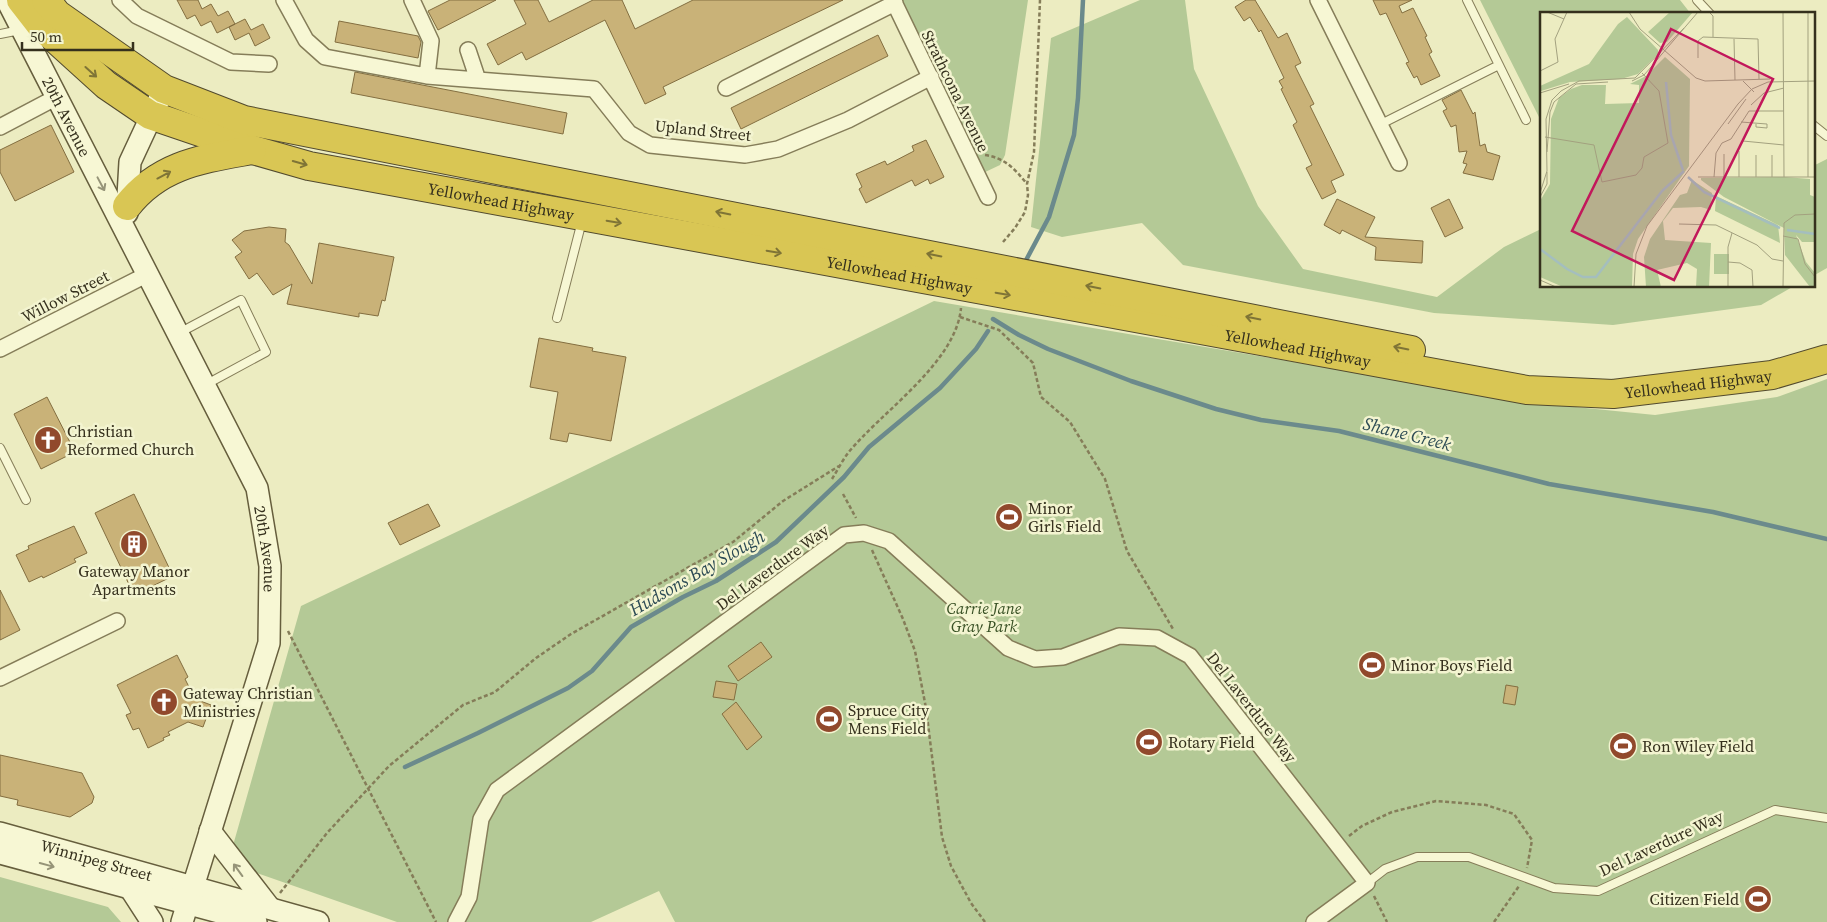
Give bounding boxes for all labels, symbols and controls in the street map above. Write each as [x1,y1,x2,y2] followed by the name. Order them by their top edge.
[1540,12,1814,288] inset map
[22,20,134,52] scale bar
[30,26,62,47] text: 50 m
[917,26,995,156] street label: Strathcona Avenue
[85,66,98,78] one-way arrow
[37,73,96,160] street label: 20th Avenue
[654,114,753,146] street label: Upland Street
[292,159,308,169] one-way arrow
[156,170,170,180] one-way arrow
[96,176,106,190] one-way arrow
[426,177,577,226] street label: Yellowhead Highway
[715,208,731,218] one-way arrow
[606,218,622,228] one-way arrow
[766,247,782,257] one-way arrow
[824,250,975,299] street label: Yellowhead Highway
[926,250,942,260] one-way arrow
[17,264,113,327] street label: Willow Street
[1086,281,1102,291] one-way arrow
[995,289,1011,299] one-way arrow
[1245,313,1261,323] one-way arrow
[1223,324,1373,372] street label: Yellowhead Highway
[1393,342,1409,352] one-way arrow
[1623,364,1774,404] street label: Yellowhead Highway
[1360,411,1454,457] water label: Shane Creek
[67,420,195,460] place label: Christian Reformed Church
[33,425,63,455] church icon: Christian Reformed Church
[1028,497,1101,537] place label: Minor Girls Field
[994,502,1024,532] sports icon: Minor Girls Field
[249,504,281,592] street label: 20th Avenue
[711,518,834,615] street label: Del Laverdure Way
[623,523,769,622] water label: Hudsons Bay Slough
[119,529,149,559] building icon: Gateway Manor Apartments
[78,560,190,600] place label: Gateway Manor Apartments
[947,597,1022,637] park label: Carrie Jane Gray Park
[1202,647,1303,767] street label: Del Laverdure Way
[1357,650,1387,680] sports icon: Minor Boys Field
[1391,654,1512,676] place label: Minor Boys Field
[183,682,313,722] place label: Gateway Christian Ministries
[149,687,179,717] church icon: Gateway Christian Ministries
[848,699,930,739] place label: Spruce City Mens Field
[814,704,844,734] sports icon: Spruce City Mens Field
[1134,727,1164,757] sports icon: Rotary Field
[1168,731,1255,753] place label: Rotary Field
[1608,731,1638,761] sports icon: Ron Wiley Field
[1642,735,1754,757] place label: Ron Wiley Field
[1595,804,1727,881] street label: Del Laverdure Way
[38,834,155,886] street label: Winnipeg Street
[39,861,55,871] one-way arrow
[233,863,243,877] one-way arrow
[1743,884,1773,914] sports icon: Citizen Field
[1650,888,1739,910] place label: Citizen Field

